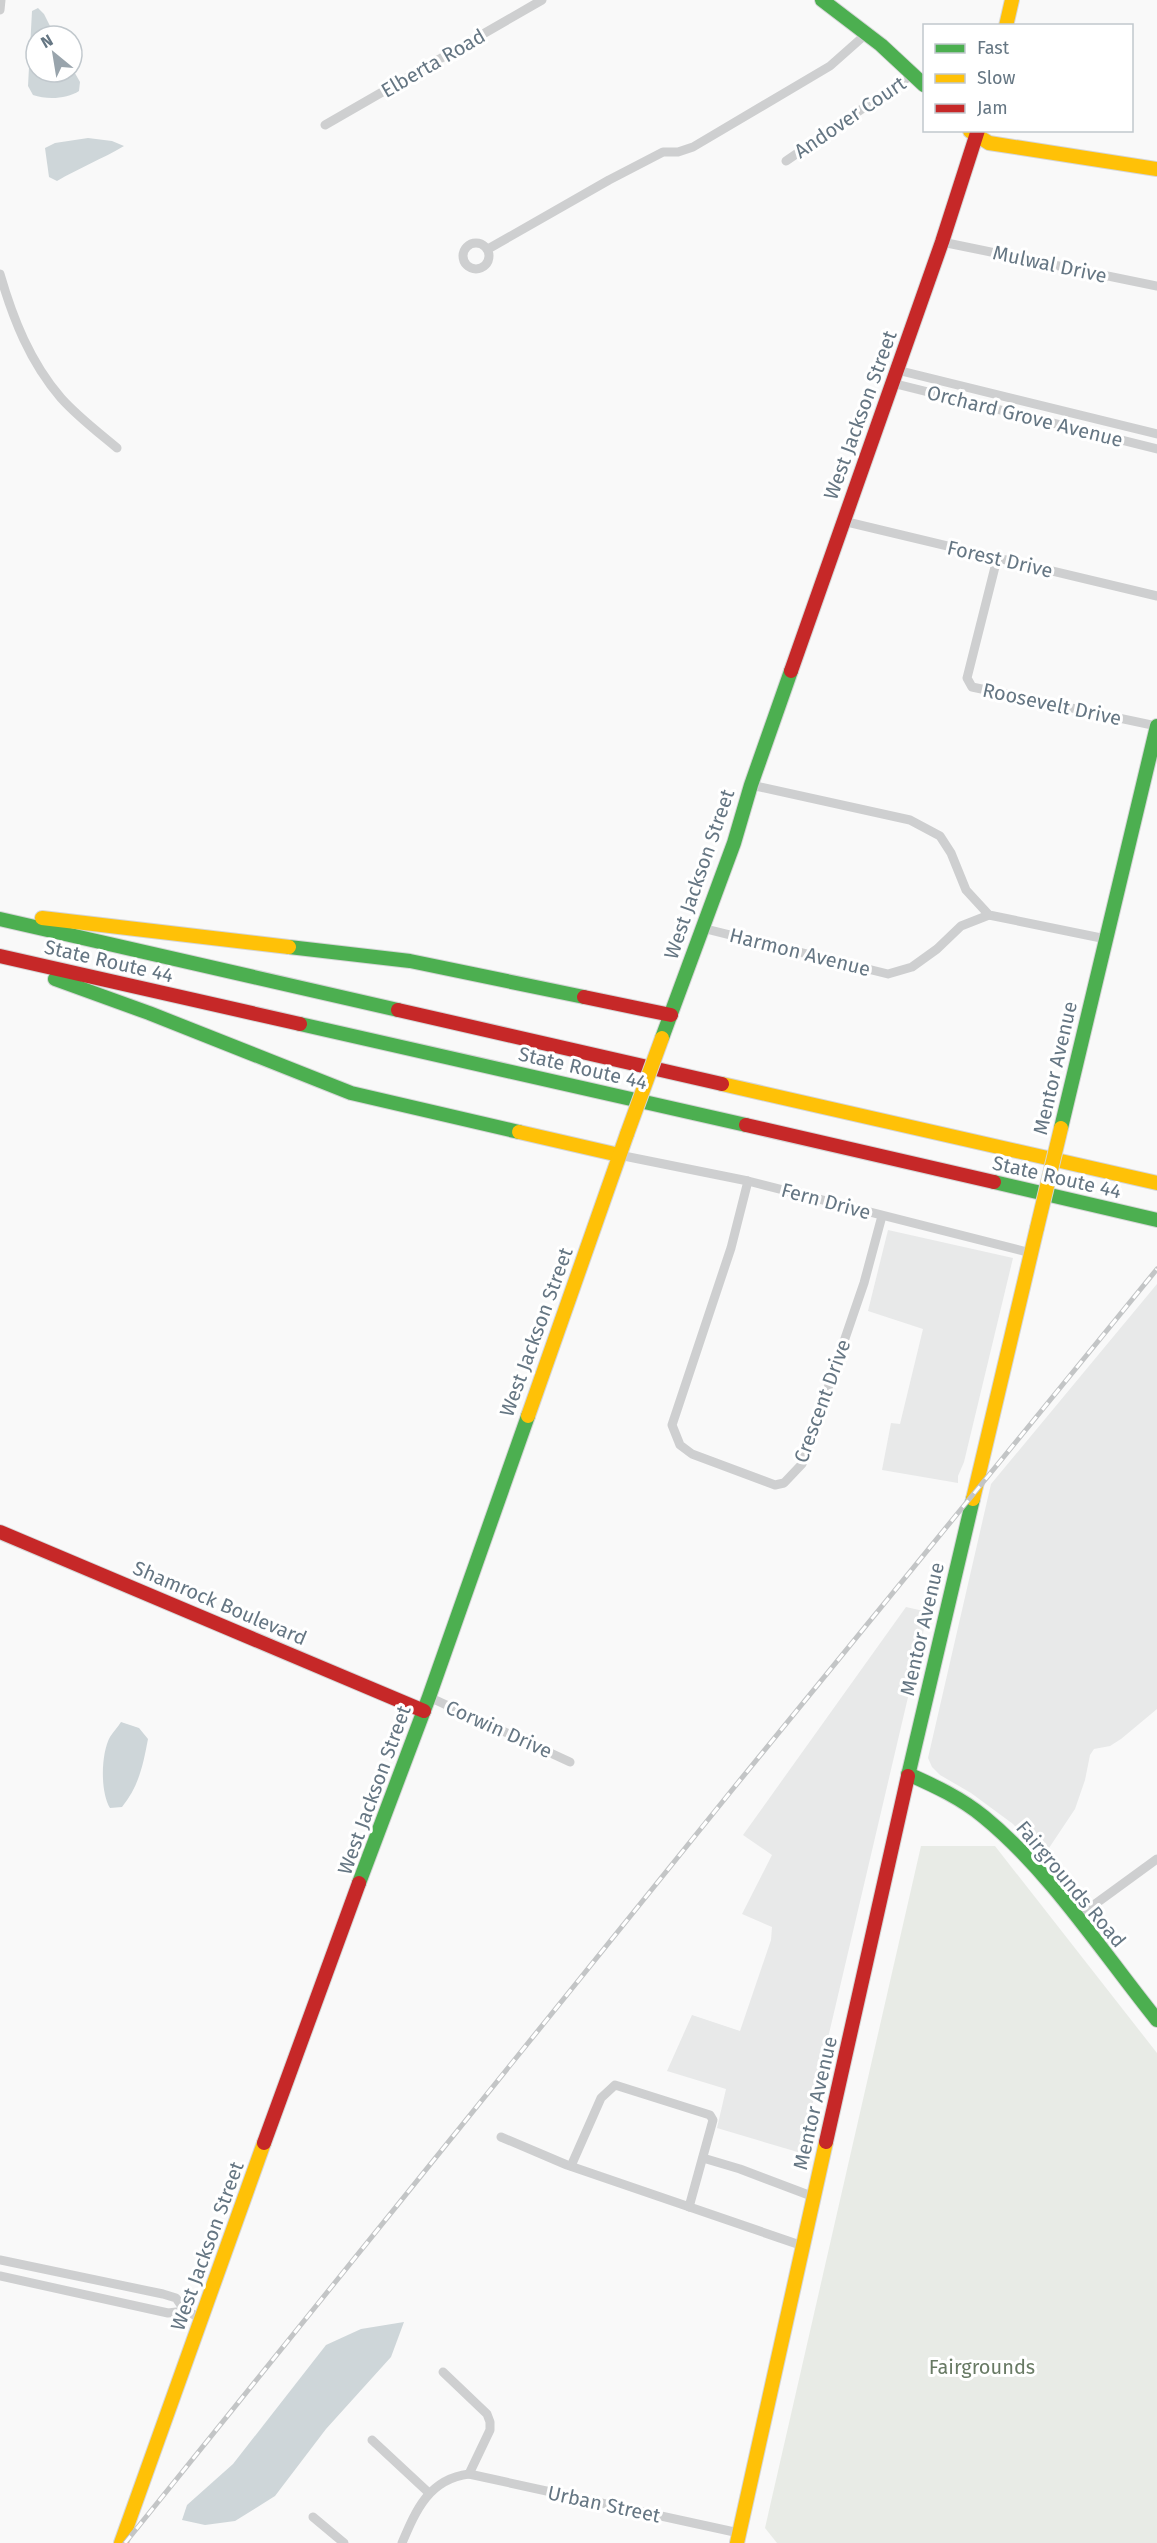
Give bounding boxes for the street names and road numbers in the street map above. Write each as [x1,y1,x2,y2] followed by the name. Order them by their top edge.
[377,24,489,102] street label: Elberta Road
[790,70,911,163] street label: Andover Court
[991,240,1109,288] street label: Mulwal Drive
[818,327,902,503] street label: West Jackson Street
[924,380,1126,452] street label: Orchard Grove Avenue
[945,535,1055,583] street label: Forest Drive
[980,678,1124,730] street label: Roosevelt Drive
[659,785,740,962] street label: West Jackson Street
[727,923,873,981] street label: Harmon Avenue
[42,935,176,988] street label: State Route 44
[1028,999,1082,1137] street label: Mentor Avenue
[516,1042,650,1095] street label: State Route 44
[990,1151,1124,1204] street label: State Route 44
[779,1178,873,1224] street label: Fern Drive
[494,1244,578,1420] street label: West Jackson Street
[789,1336,855,1466] street label: Crescent Drive
[130,1556,310,1650] street label: Shamrock Boulevard
[895,1560,949,1698] street label: Mentor Avenue
[442,1695,556,1763] street label: Corwin Drive
[332,1702,416,1878] street label: West Jackson Street
[1011,1816,1131,1952] street label: Fairgrounds Road
[788,2034,842,2172] street label: Mentor Avenue
[165,2158,249,2334] street label: West Jackson Street
[545,2480,663,2528] street label: Urban Street

